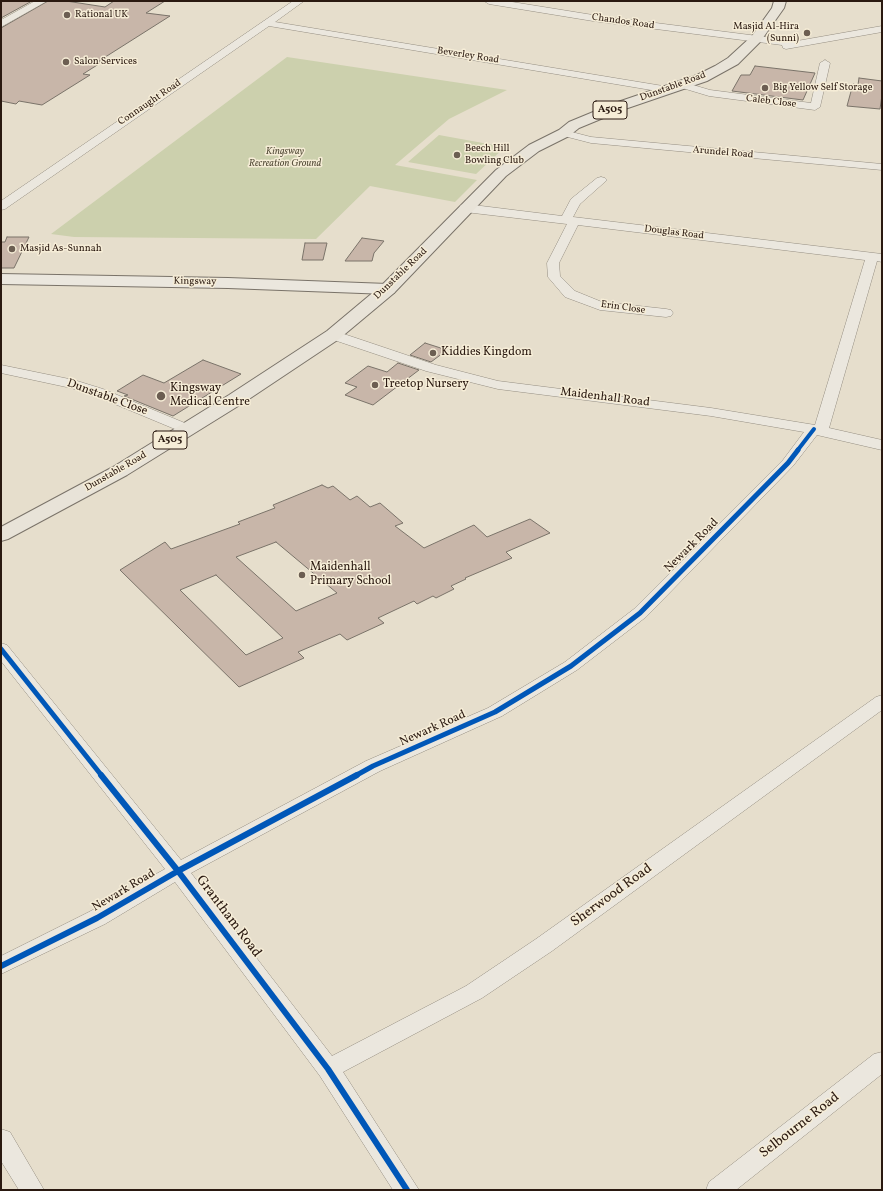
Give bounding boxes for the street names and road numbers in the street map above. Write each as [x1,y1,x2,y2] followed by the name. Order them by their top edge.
[591,12,655,32] street label: Chandos Road
[436,45,500,67] street label: Beverley Road
[638,70,708,104] street label: Dunstable Road
[116,77,184,129] street label: Connaught Road
[745,93,797,111] street label: Caleb Close
[593,101,627,119] road number: A505
[692,144,754,162] street label: Arundel Road
[643,223,705,243] street label: Douglas Road
[372,246,430,302] street label: Dunstable Road
[174,276,216,288] street label: Kingsway
[600,299,646,317] street label: Erin Close
[65,377,149,419] street label: Dunstable Close
[559,385,651,411] street label: Maidenhall Road
[153,431,187,449] road number: A505
[83,449,149,495] street label: Dunstable Road
[662,516,722,576] street label: Newark Road
[398,708,468,750] street label: Newark Road
[568,861,656,931] street label: Sherwood Road
[90,867,158,915] street label: Newark Road
[192,873,264,961] street label: Grantham Road
[757,1090,843,1162] street label: Selbourne Road

